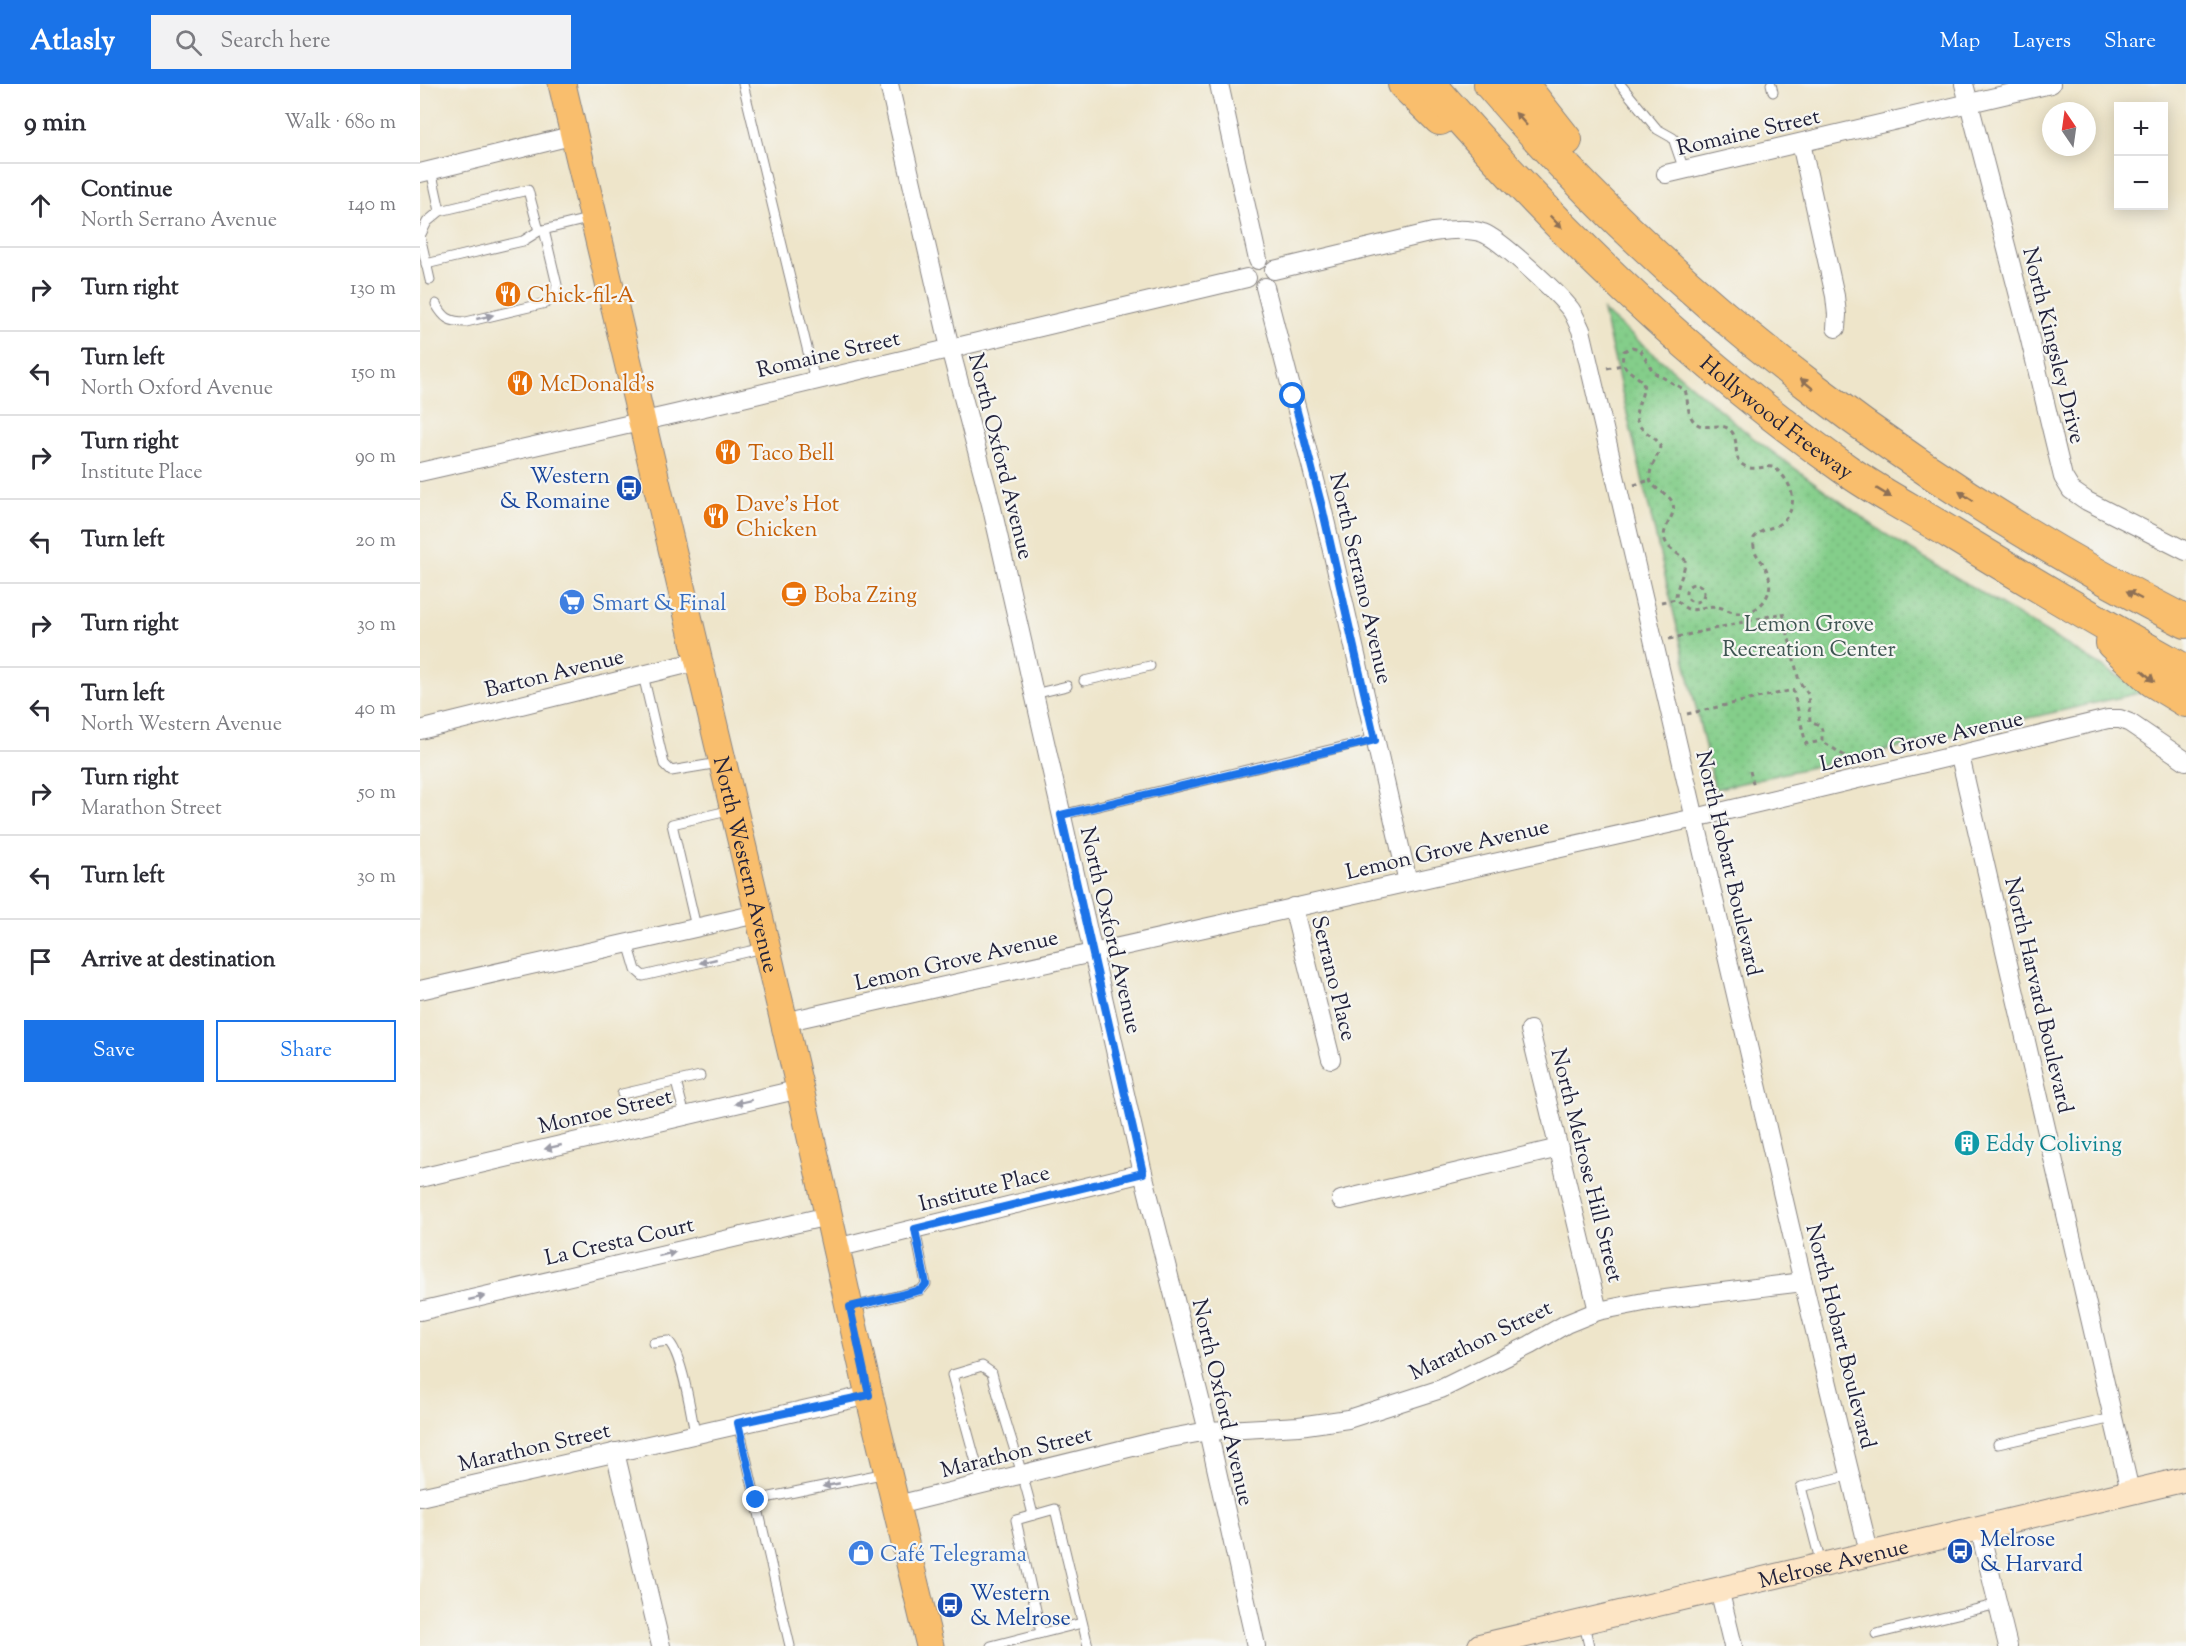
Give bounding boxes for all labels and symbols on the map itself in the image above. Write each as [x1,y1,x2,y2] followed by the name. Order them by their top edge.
[1674,102,1824,166] street label: Romaine Street
[2042,102,2096,156] north arrow
[1514,112,1528,127] one-way arrow
[1549,214,1563,229] one-way arrow
[2012,244,2092,447] street label: North Kingsley Drive
[493,279,523,309] restaurant icon: Chick-fil-A
[527,281,635,313] place label: Chick-fil-A
[476,312,494,322] one-way arrow
[754,324,904,388] street label: Romaine Street
[1692,349,1859,489] street label: Hollywood Freeway
[958,350,1040,563] street label: North Oxford Avenue
[505,368,535,398] restaurant icon: McDonald's
[540,370,654,402] place label: McDonald's
[1799,377,1815,390] one-way arrow
[1279,382,1305,408] route start
[713,437,743,467] restaurant icon: Taco Bell
[748,439,834,471] place label: Taco Bell
[500,462,610,519] place label: Western & Romaine
[1319,470,1399,687] street label: North Serrano Avenue
[614,473,644,503] bus stop icon: Western & Romaine
[1876,487,1892,498] one-way arrow
[736,490,840,547] place label: Dave's Hot Chicken
[1958,491,1974,502] one-way arrow
[701,501,731,531] restaurant icon: Dave's Hot Chicken
[779,579,809,609] cafe icon: Boba Zzing
[814,581,917,613] place label: Boba Zzing
[557,587,587,617] supermarket icon: Smart & Final
[592,589,727,621] place label: Smart & Final
[2125,590,2142,600] one-way arrow
[1722,610,1896,667] park label: Lemon Grove Recreation Center
[482,642,628,708] street label: Barton Avenue
[2140,669,2155,682] one-way arrow
[1817,704,2027,782] street label: Lemon Grove Avenue
[1686,748,1769,980] street label: North Hobart Boulevard
[703,754,785,976] street label: North Western Avenue
[1343,812,1553,890] street label: Lemon Grove Avenue
[1070,824,1148,1037] street label: North Oxford Avenue
[1994,875,2080,1117] street label: North Harvard Boulevard
[1301,913,1363,1045] street label: Serrano Place
[852,923,1062,1001] street label: Lemon Grove Avenue
[699,956,717,966] one-way arrow
[1541,1045,1630,1286] street label: North Melrose Hill Street
[535,1082,676,1144] street label: Monroe Street
[734,1098,752,1108] one-way arrow
[1952,1128,1982,1158] building icon: Eddy Coliving
[1986,1130,2122,1162] place label: Eddy Coliving
[544,1143,563,1152] one-way arrow
[916,1158,1053,1222] street label: Institute Place
[542,1210,698,1276] street label: La Cresta Court
[1796,1221,1883,1452] street label: North Hobart Boulevard
[658,1248,676,1258] one-way arrow
[468,1293,487,1302] one-way arrow
[1405,1293,1558,1390] street label: Marathon Street
[1182,1296,1260,1509] street label: North Oxford Avenue
[456,1416,614,1482] street label: Marathon Street
[938,1420,1096,1488] street label: Marathon Street
[822,1481,841,1491] one-way arrow
[742,1486,768,1512] route end
[1980,1525,2083,1582] place label: Melrose & Harvard
[1756,1532,1912,1599] street label: Melrose Avenue
[1945,1536,1975,1566] bus stop icon: Melrose & Harvard
[846,1538,876,1568] shop icon: Café Telegrama
[880,1540,1027,1572] place label: Café Telegrama
[970,1579,1071,1636] place label: Western & Melrose
[935,1590,965,1620] bus stop icon: Western & Melrose

